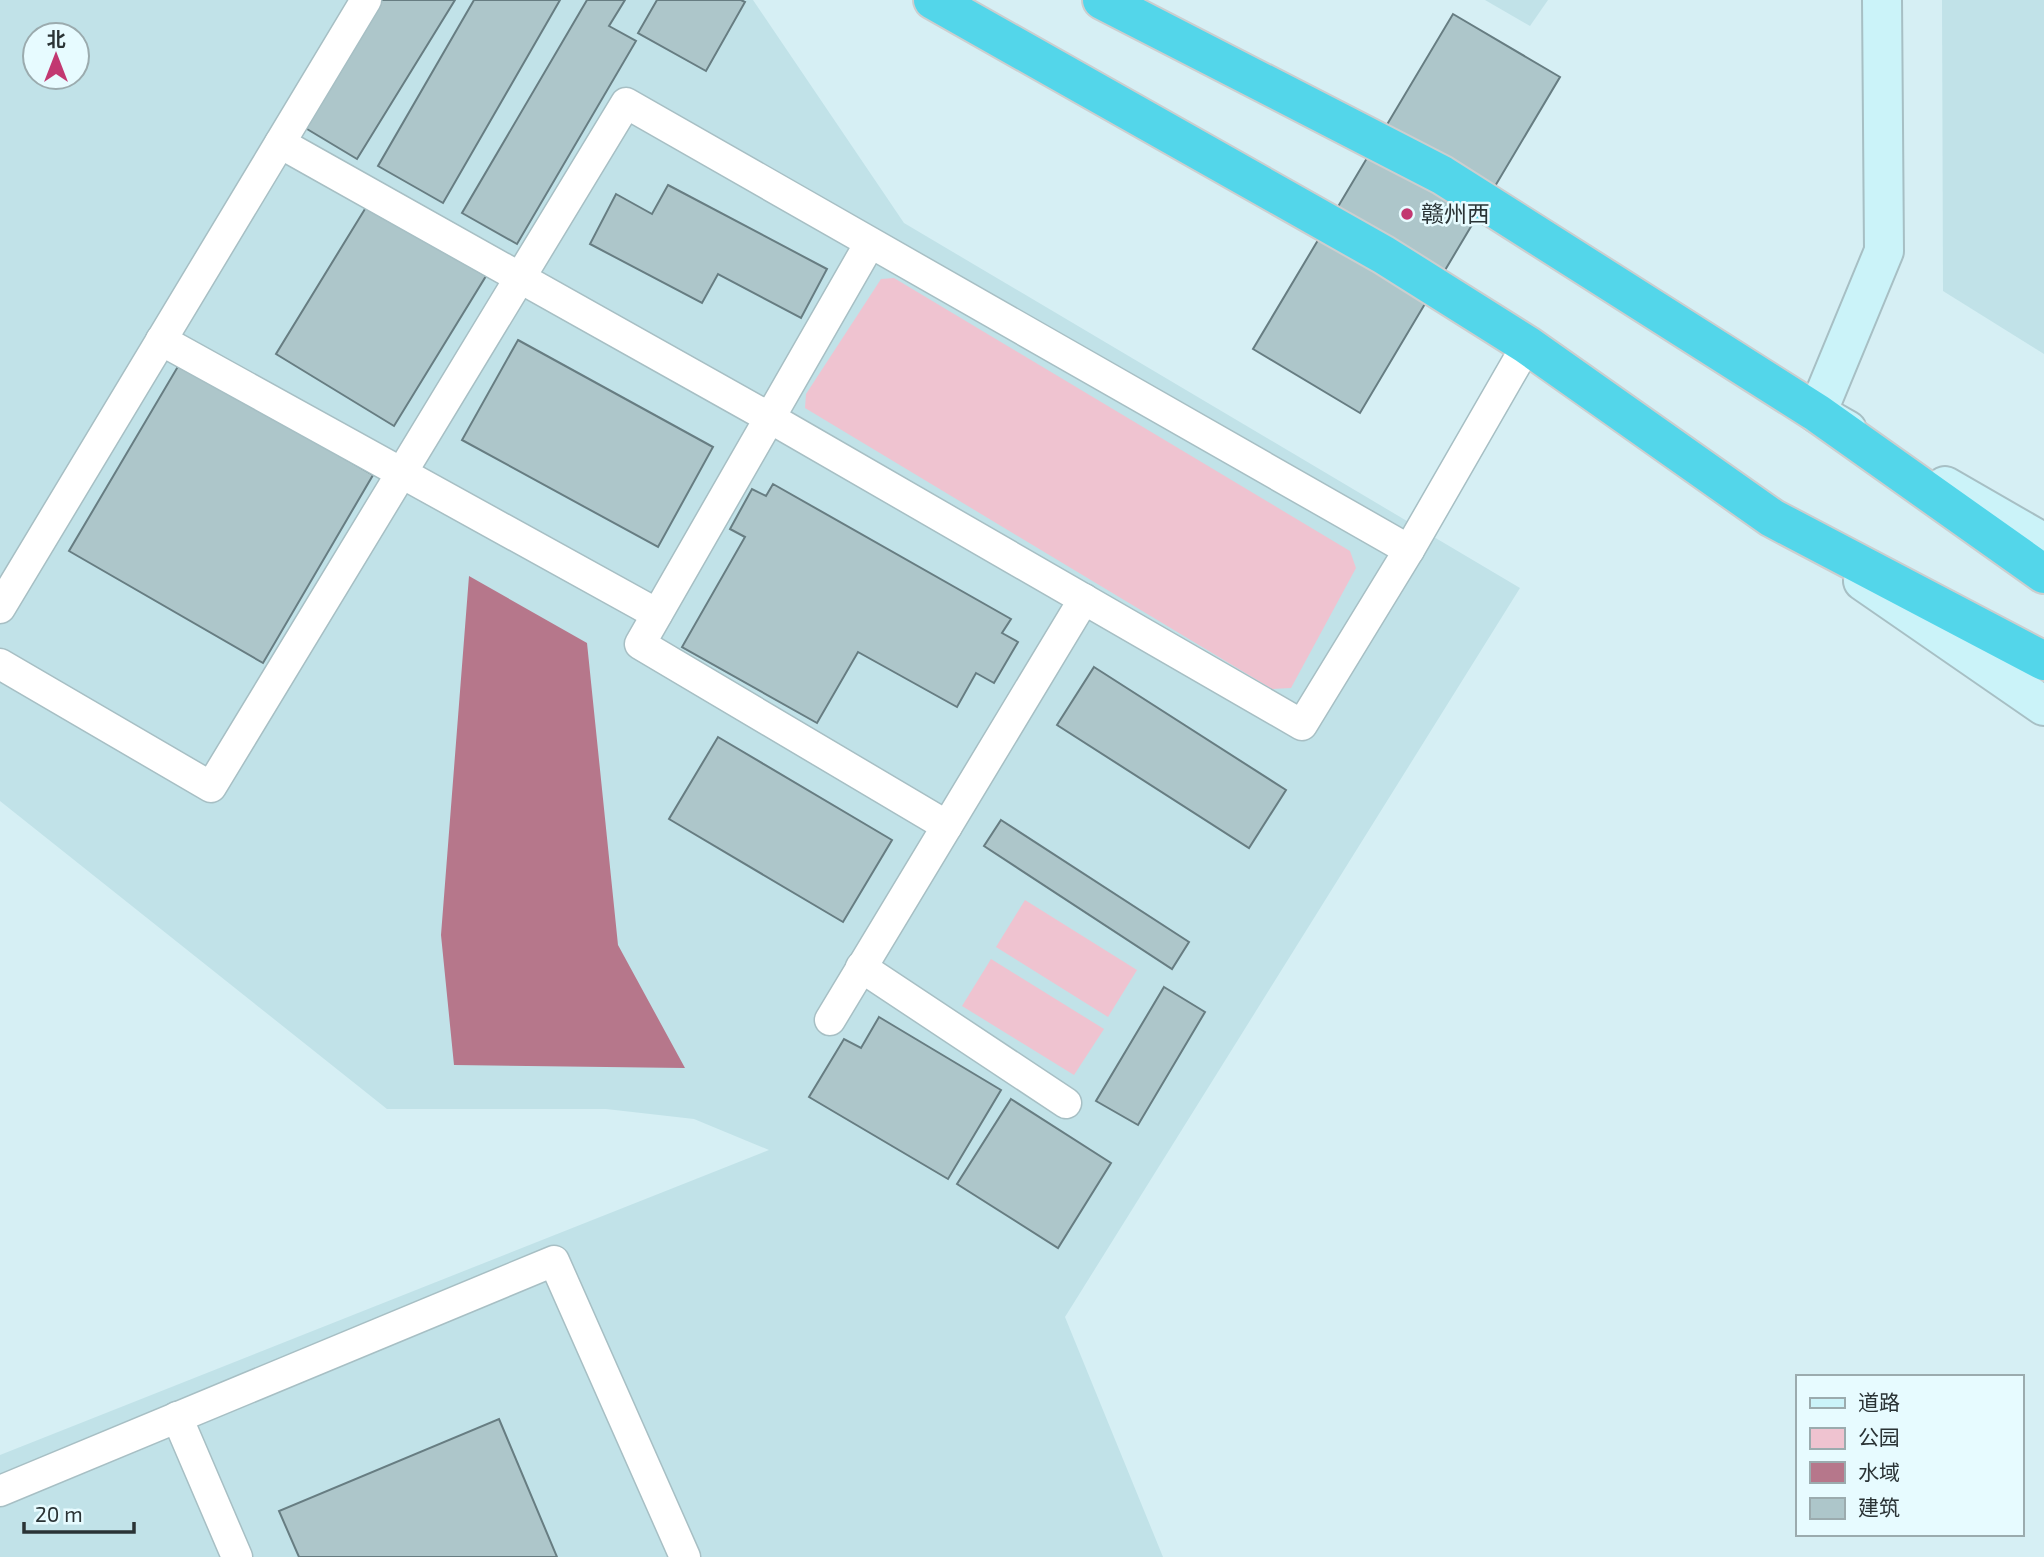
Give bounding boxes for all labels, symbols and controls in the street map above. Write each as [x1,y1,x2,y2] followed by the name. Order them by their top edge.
[21,21,91,91] north arrow
[46,27,66,50] text: 北
[1421,199,1490,227] place label: 赣州西
[1399,206,1415,222] marker: 赣州西
[1796,1375,2023,1536] legend
[1858,1389,1900,1414] text: 道路
[1858,1424,1900,1449] text: 公园
[1858,1459,1900,1484] text: 水域
[24,1490,135,1534] scale bar
[1858,1494,1900,1519] text: 建筑
[35,1501,83,1526] text: 20 m

